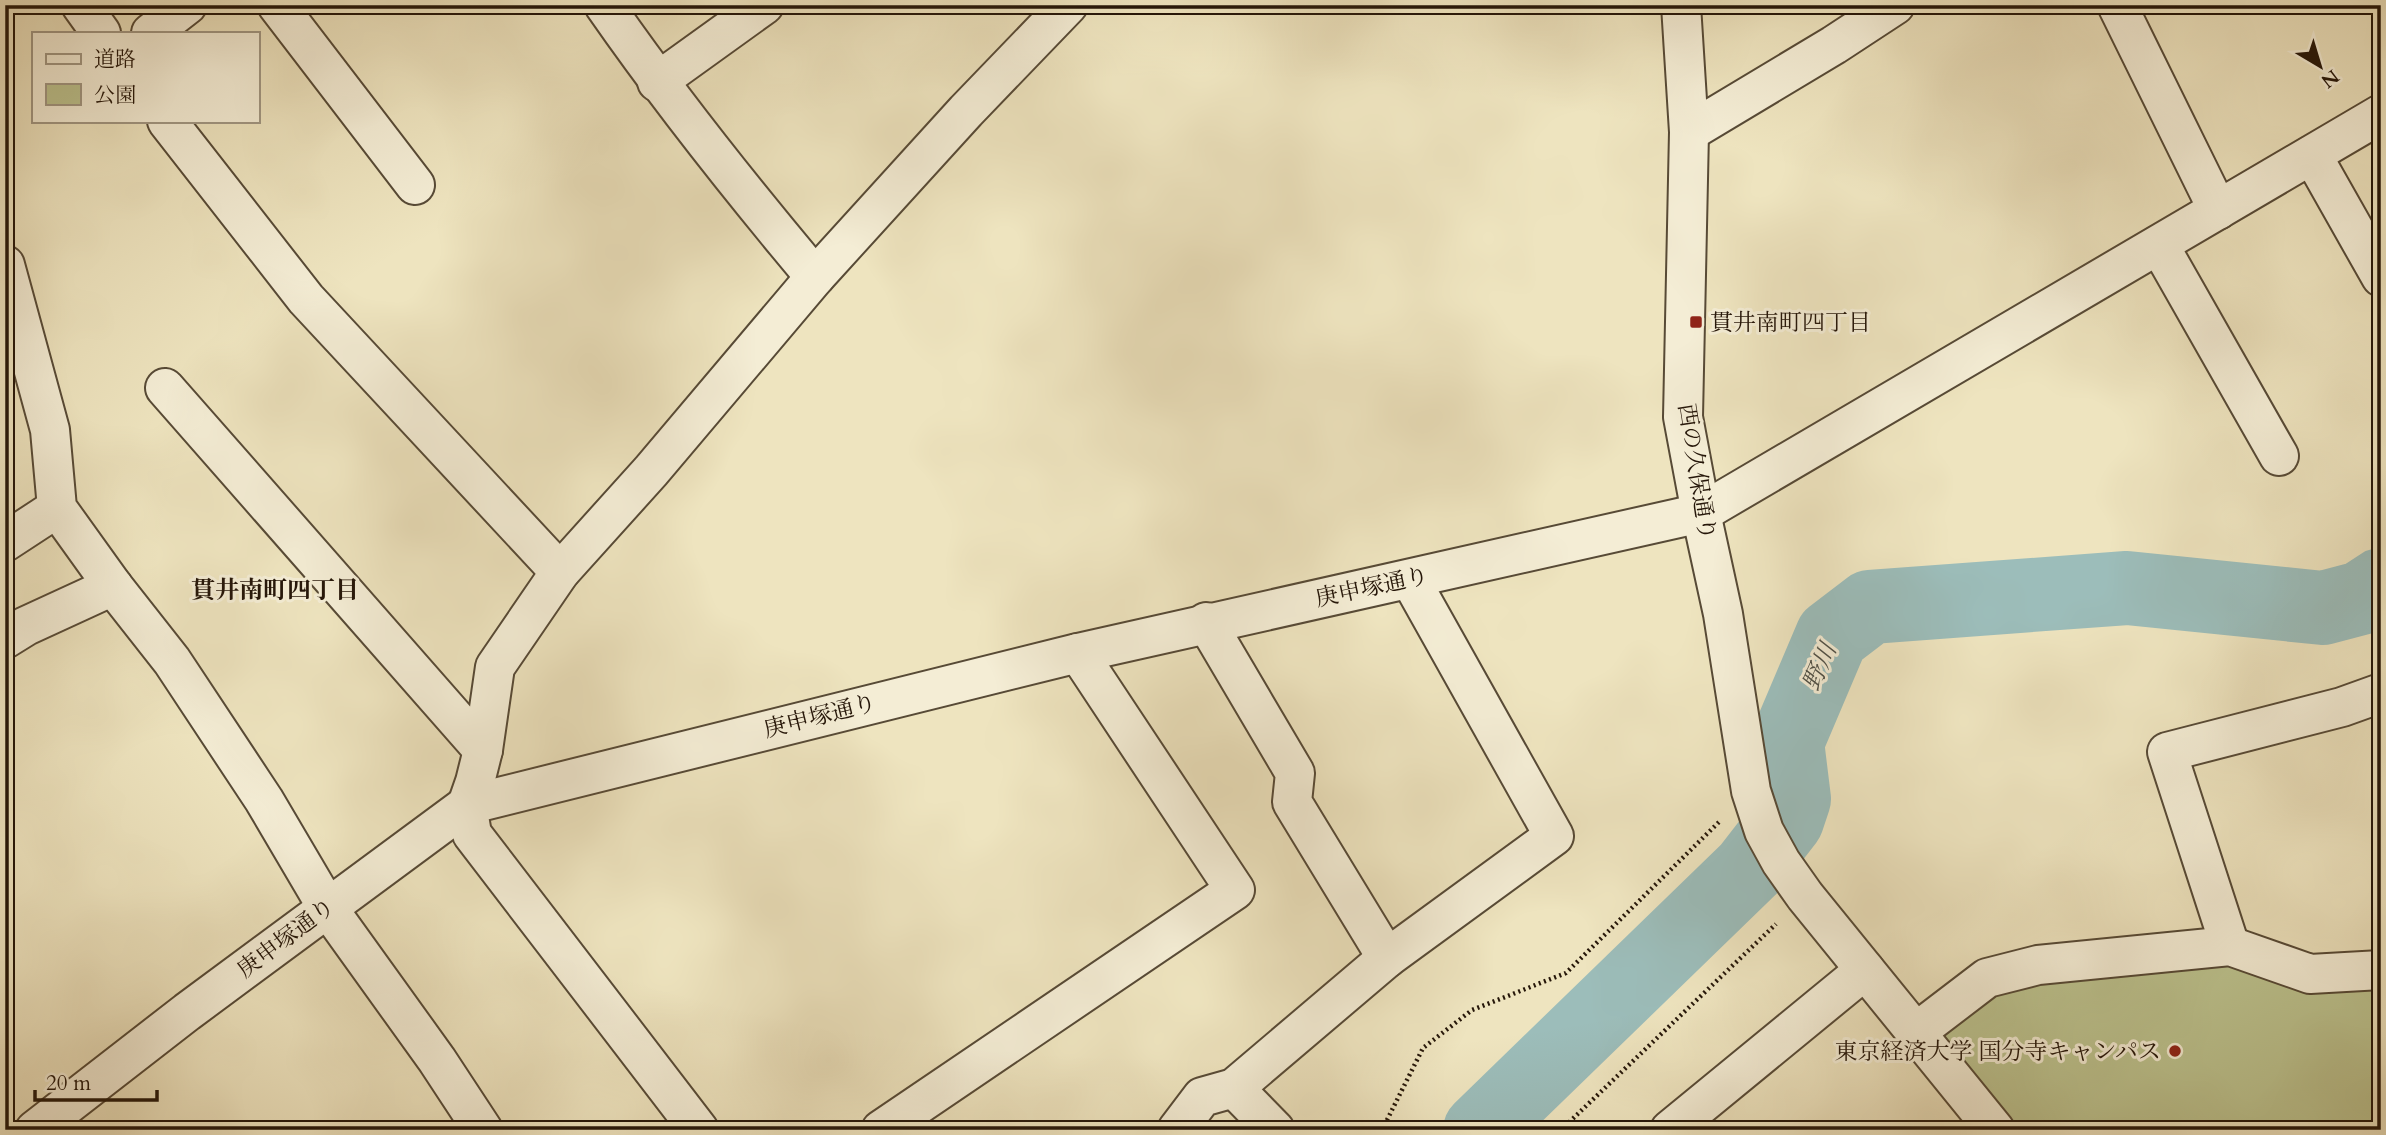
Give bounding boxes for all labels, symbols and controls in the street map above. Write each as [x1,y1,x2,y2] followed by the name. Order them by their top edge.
[32,32,259,122] legend
[2284,32,2354,102] north arrow
[94,45,136,74] text: 道路
[2315,63,2344,94] text: N
[94,81,136,110] text: 公園
[1710,307,1871,338] place label: 貫井南町四丁目
[1688,314,1704,330] marker: 貫井南町四丁目
[1671,401,1723,543] street label: 西の久保通り
[1313,560,1431,614] street label: 庚申塚通り
[191,574,359,607] district label: 貫井南町四丁目
[1795,636,1846,696] water label: 野川
[760,687,880,745] street label: 庚申塚通り
[231,891,341,985] street label: 庚申塚通り
[1834,1036,2161,1067] place label: 東京経済大学 国分寺キャンパス
[2167,1043,2183,1059] marker: 東京経済大学 国分寺キャンパス
[35,1058,158,1102] scale bar
[46,1069,91,1098] text: 20 m

